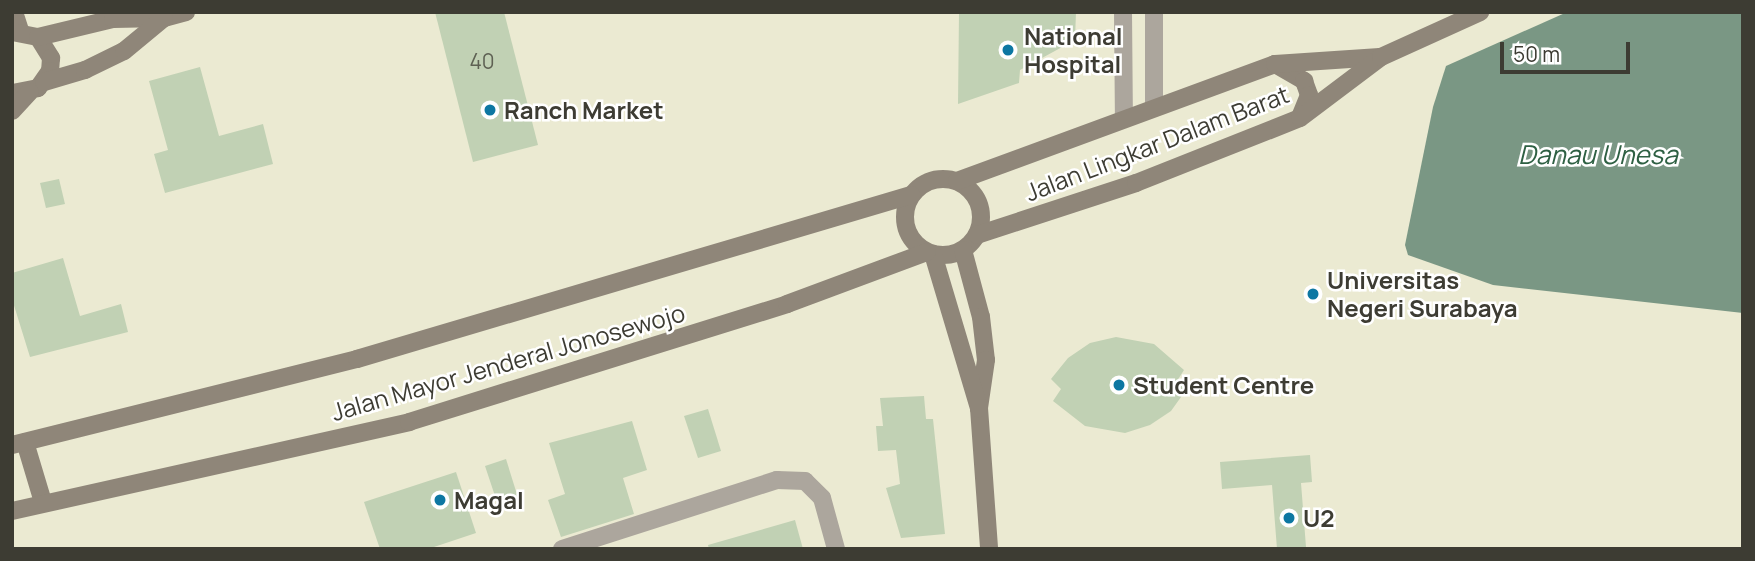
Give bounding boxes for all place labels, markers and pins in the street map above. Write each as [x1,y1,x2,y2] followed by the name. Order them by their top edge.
[1024,22,1123,78] place label: National Hospital
[998,40,1018,60] marker: National Hospital
[504,96,664,124] place label: Ranch Market
[482,102,498,118] marker: Ranch Market
[1327,266,1518,322] place label: Universitas Negeri Surabaya
[1305,286,1321,302] marker: Universitas Negeri Surabaya
[1133,371,1314,399] place label: Student Centre
[1111,377,1127,393] marker: Student Centre
[454,486,524,514] place label: Magal
[432,492,448,508] marker: Magal
[1303,504,1335,532] place label: U2
[1281,510,1297,526] marker: U2

